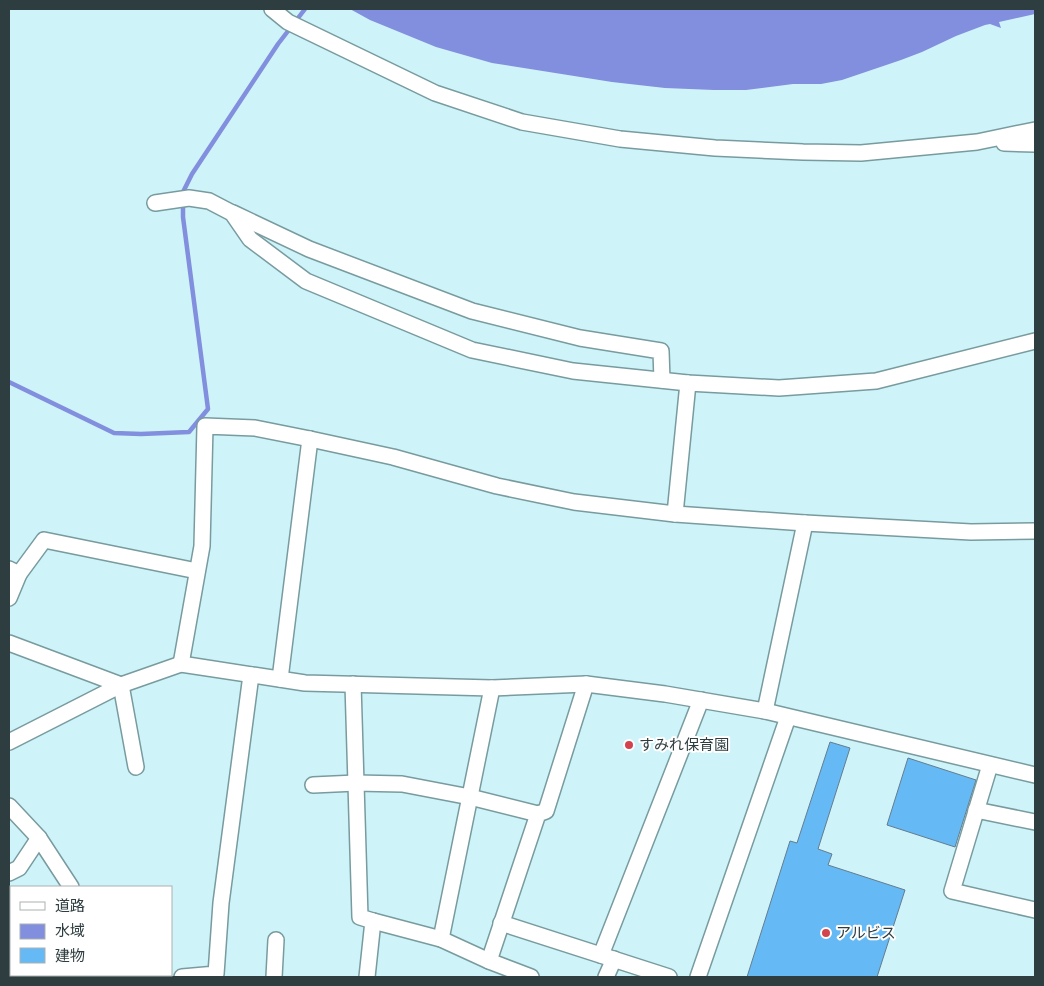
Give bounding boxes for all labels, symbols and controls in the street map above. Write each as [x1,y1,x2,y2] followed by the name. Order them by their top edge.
[639,735,729,754] place label: すみれ保育園
[623,739,635,751] marker: すみれ保育園
[10,886,172,976] legend
[55,896,85,915] text: 道路
[55,921,85,940] text: 水域
[836,923,896,942] place label: アルビス
[820,927,832,939] marker: アルビス
[55,946,85,965] text: 建物

